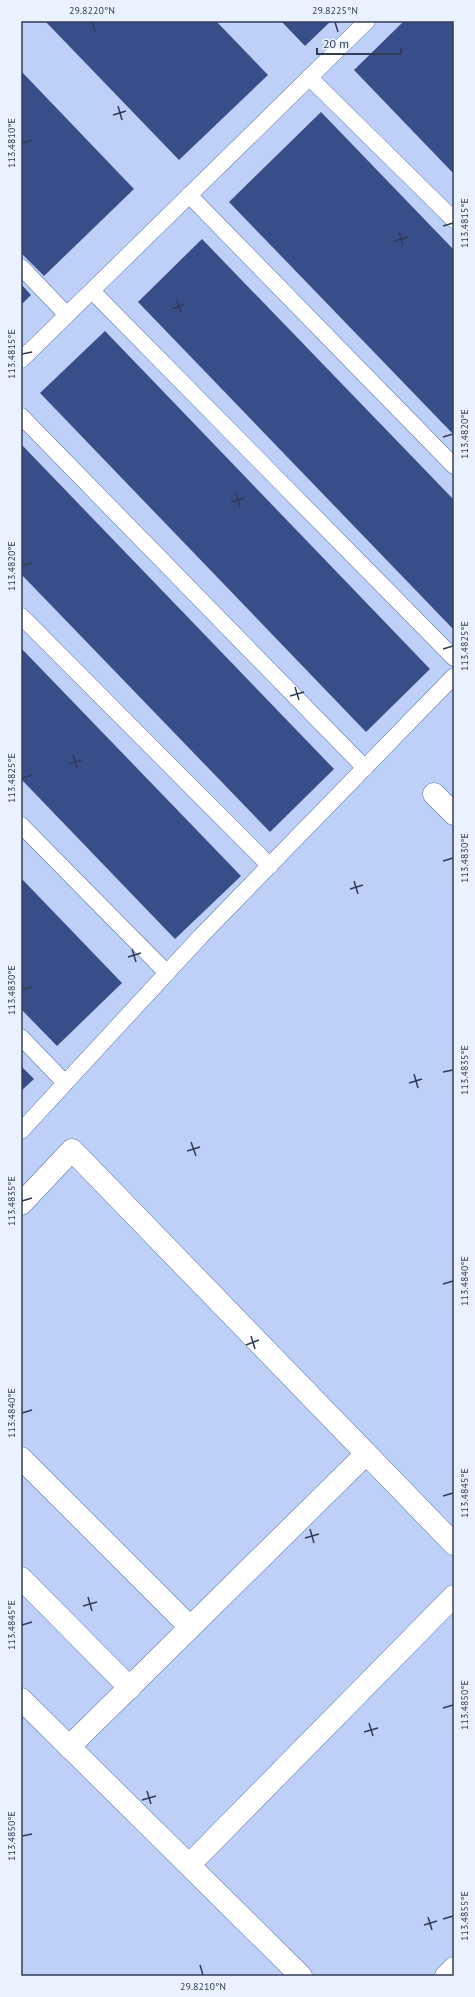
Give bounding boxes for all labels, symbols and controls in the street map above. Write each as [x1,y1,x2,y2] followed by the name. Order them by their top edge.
[69,4,115,17] text: 29.8220°N
[312,4,358,17] text: 29.8225°N
[317,30,401,56] scale bar
[323,36,349,51] text: 20 m
[5,118,18,168] text: 113.4810°E
[458,198,471,248] text: 113.4815°E
[5,329,18,379] text: 113.4815°E
[458,409,471,459] text: 113.4820°E
[5,541,18,591] text: 113.4820°E
[458,621,471,671] text: 113.4825°E
[5,753,18,803] text: 113.4825°E
[458,833,471,883] text: 113.4830°E
[5,965,18,1015] text: 113.4830°E
[458,1045,471,1095] text: 113.4835°E
[5,1176,18,1226] text: 113.4835°E
[458,1256,471,1306] text: 113.4840°E
[5,1388,18,1438] text: 113.4840°E
[458,1468,471,1518] text: 113.4845°E
[5,1600,18,1650] text: 113.4845°E
[458,1680,471,1730] text: 113.4850°E
[5,1811,18,1861] text: 113.4850°E
[458,1891,471,1941] text: 113.4855°E
[180,1980,226,1993] text: 29.8210°N

